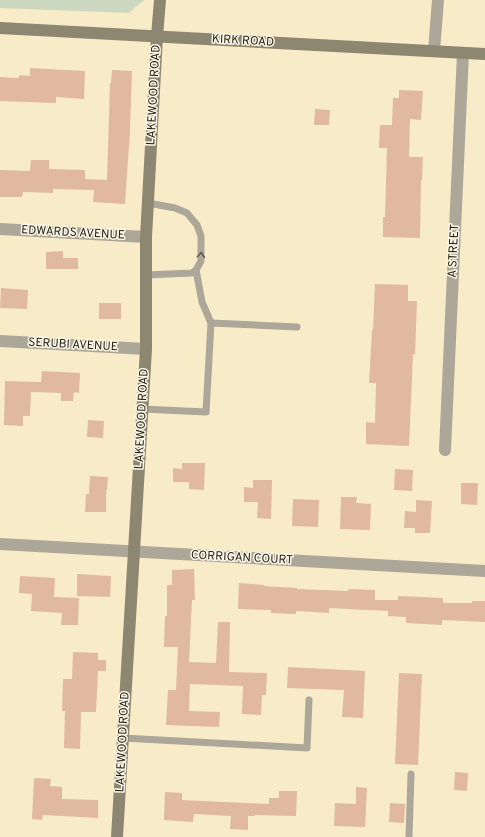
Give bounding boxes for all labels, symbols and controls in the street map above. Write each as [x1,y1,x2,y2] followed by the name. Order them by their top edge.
[211,31,275,51] street label: KIRK ROAD
[143,44,165,146] street label: LAKEWOOD ROAD
[21,222,125,244] street label: EDWARDS AVENUE
[445,224,463,278] street label: A STREET
[197,252,206,258] one-way arrow
[28,335,118,355] street label: SERUBI AVENUE
[131,368,153,470] street label: LAKEWOOD ROAD
[191,547,293,569] street label: CORRIGAN COURT
[112,691,134,793] street label: LAKEWOOD ROAD

